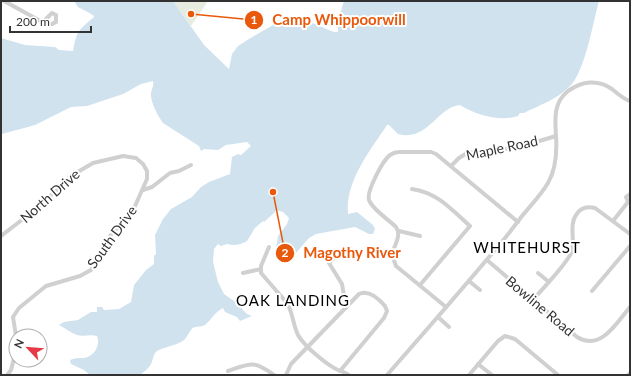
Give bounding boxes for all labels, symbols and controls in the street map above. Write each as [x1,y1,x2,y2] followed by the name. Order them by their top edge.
[244,6,414,33] callout: Camp Whippoorwill
[10,8,91,34] scale bar
[272,10,406,28] text: Camp Whippoorwill
[251,12,258,27] text: 1
[16,14,50,29] text: 200 m
[464,132,539,163] street label: Maple Road
[16,165,83,226] street label: North Drive
[83,202,140,271] street label: South Drive
[473,238,581,256] district label: WHITEHURST
[275,239,409,266] callout: Magothy River
[303,243,401,261] text: Magothy River
[282,245,289,260] text: 2
[503,272,578,339] street label: Bowline Road
[236,291,350,309] district label: OAK LANDING
[8,328,48,368] north arrow
[11,337,26,350] text: N

